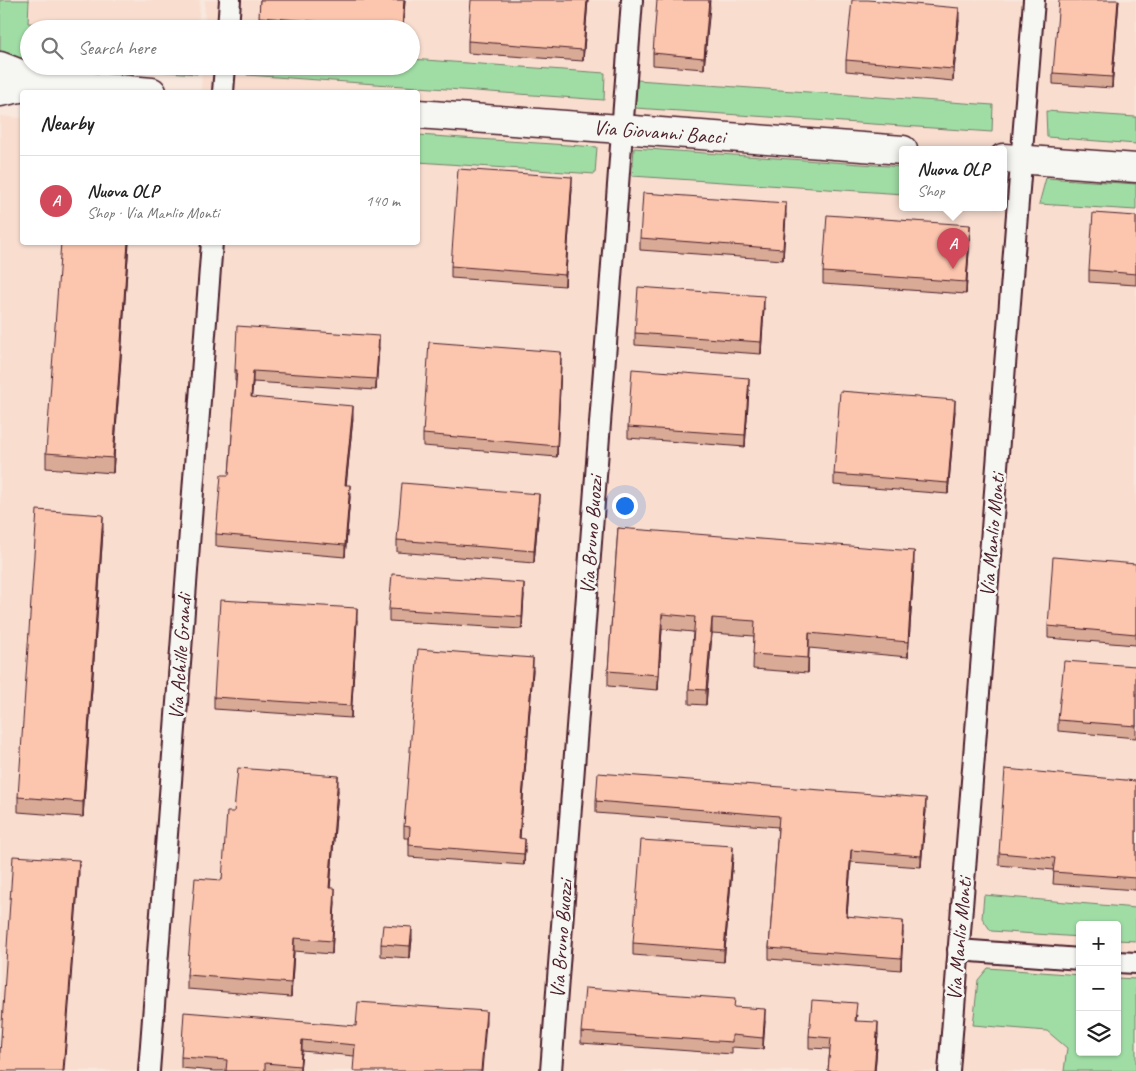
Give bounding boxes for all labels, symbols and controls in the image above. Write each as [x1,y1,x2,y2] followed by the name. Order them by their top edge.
[20,20,420,75] search box
[38,34,66,62] icon: search
[78,36,155,60] text: Search here
[40,110,93,136] text: Nearby
[593,114,729,150] street label: Via Giovanni Bacci
[899,146,1007,211] popup
[917,157,989,181] text: Nuova OLP
[87,179,158,203] text: Nuova OLP
[917,181,945,201] text: Shop
[52,191,60,211] text: A
[366,191,400,211] text: 140 m
[87,203,219,223] text: Shop · Via Manlio Monti
[937,228,969,269] pin: A
[974,469,1011,598] street label: Via Manlio Monti
[574,472,608,595] street label: Via Bruno Buozzi
[612,493,638,519] your location
[163,590,198,721] street label: Via Achille Grandi
[941,873,978,1002] street label: Via Manlio Monti
[544,876,578,999] street label: Via Bruno Buozzi
[1076,921,1121,1056] map controls
[1076,921,1121,966] button: +
[1076,966,1121,1011] button: −
[1076,1011,1121,1056] button: layers

